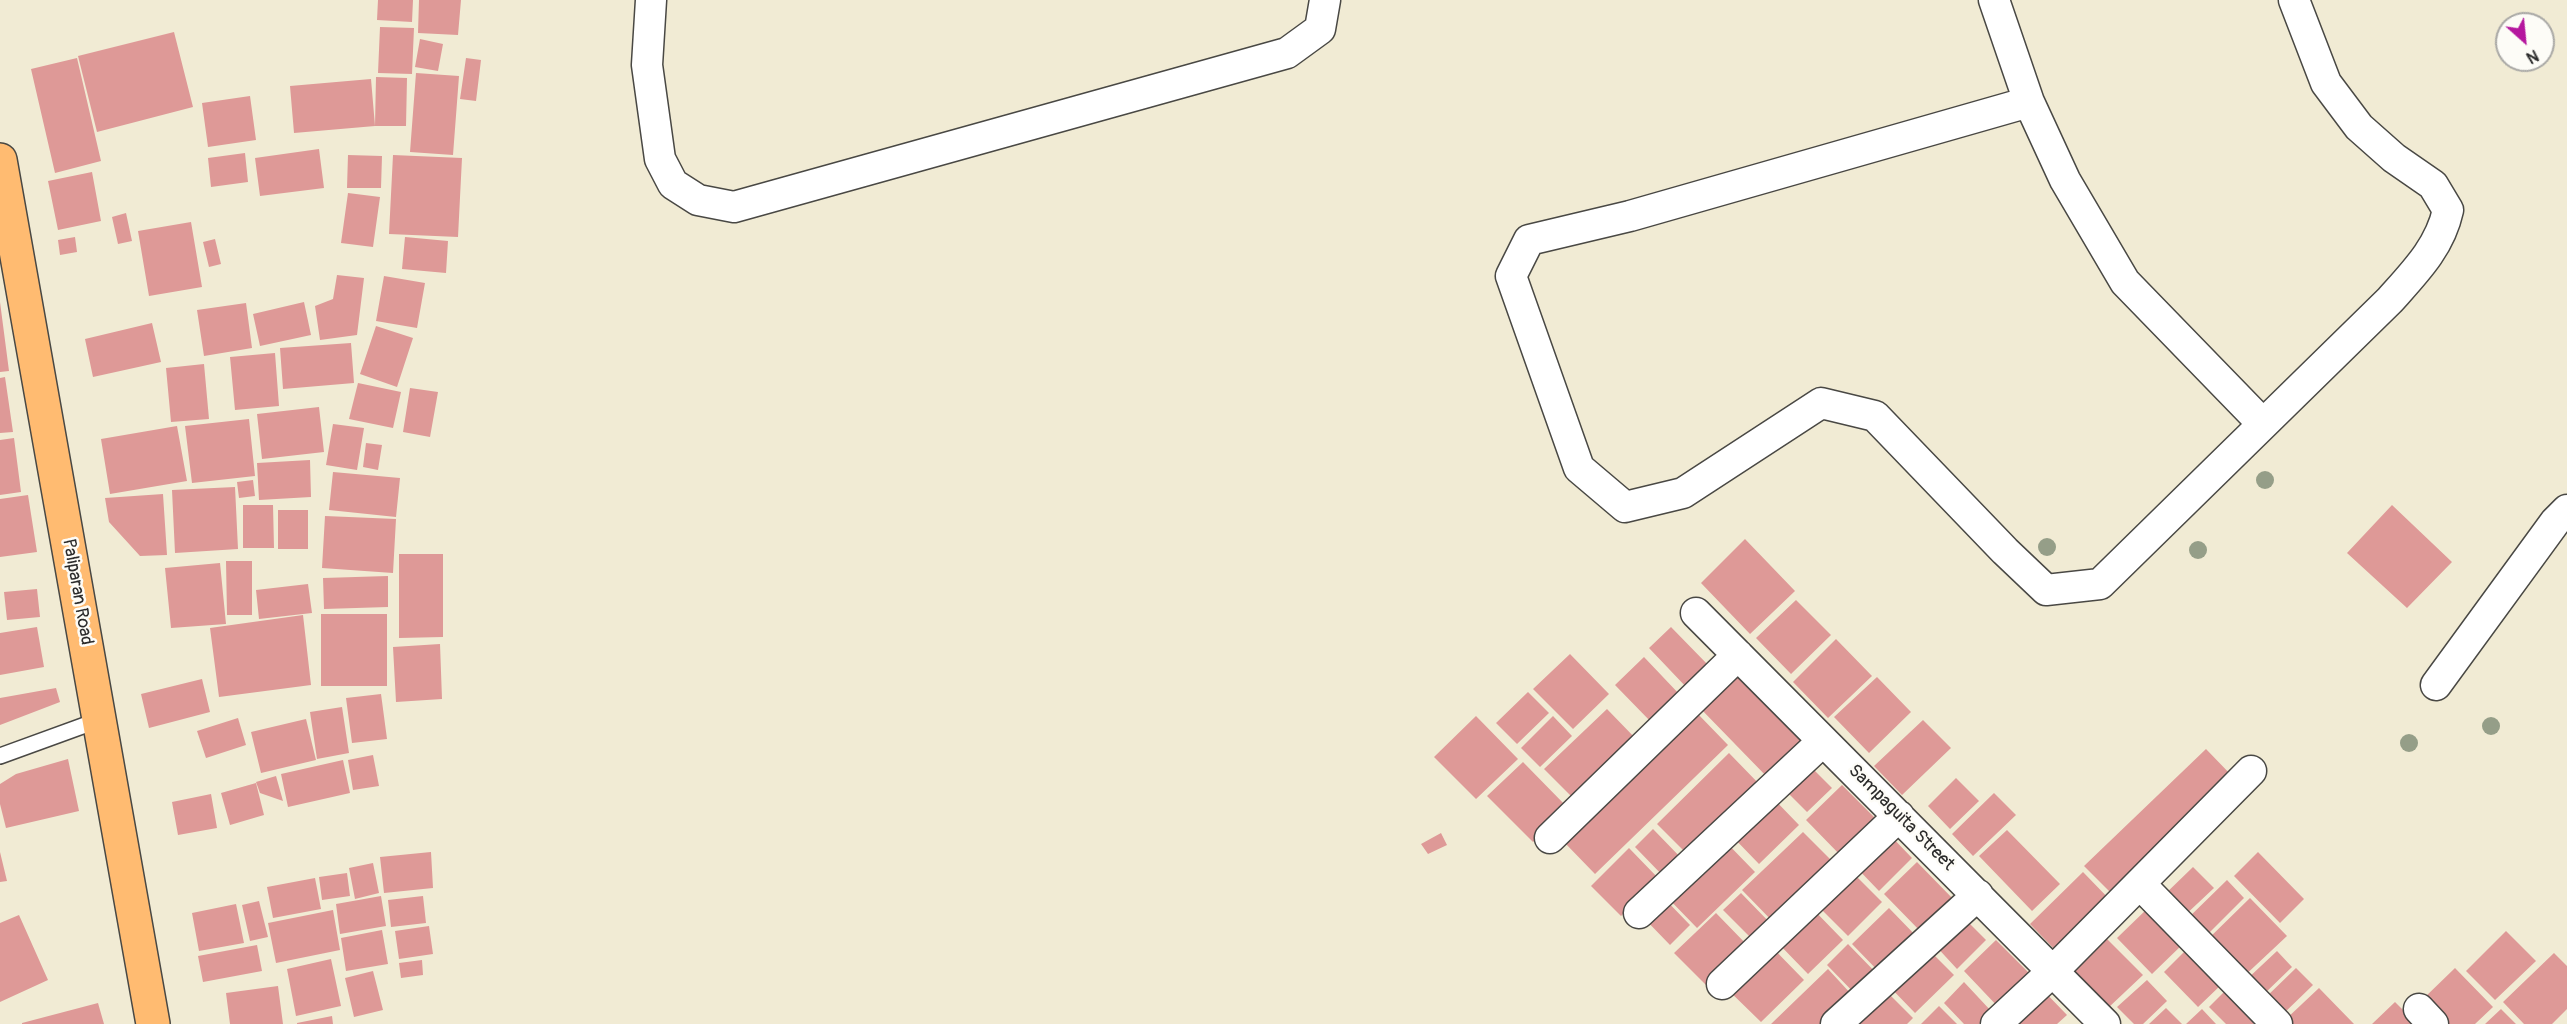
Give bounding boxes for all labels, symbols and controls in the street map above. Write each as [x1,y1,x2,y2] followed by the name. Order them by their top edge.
[2495,12,2555,72] north arrow
[2523,45,2542,68] text: N
[57,537,97,647] street label: Paliparan Road
[1843,760,1959,876] street label: Sampaguita Street

